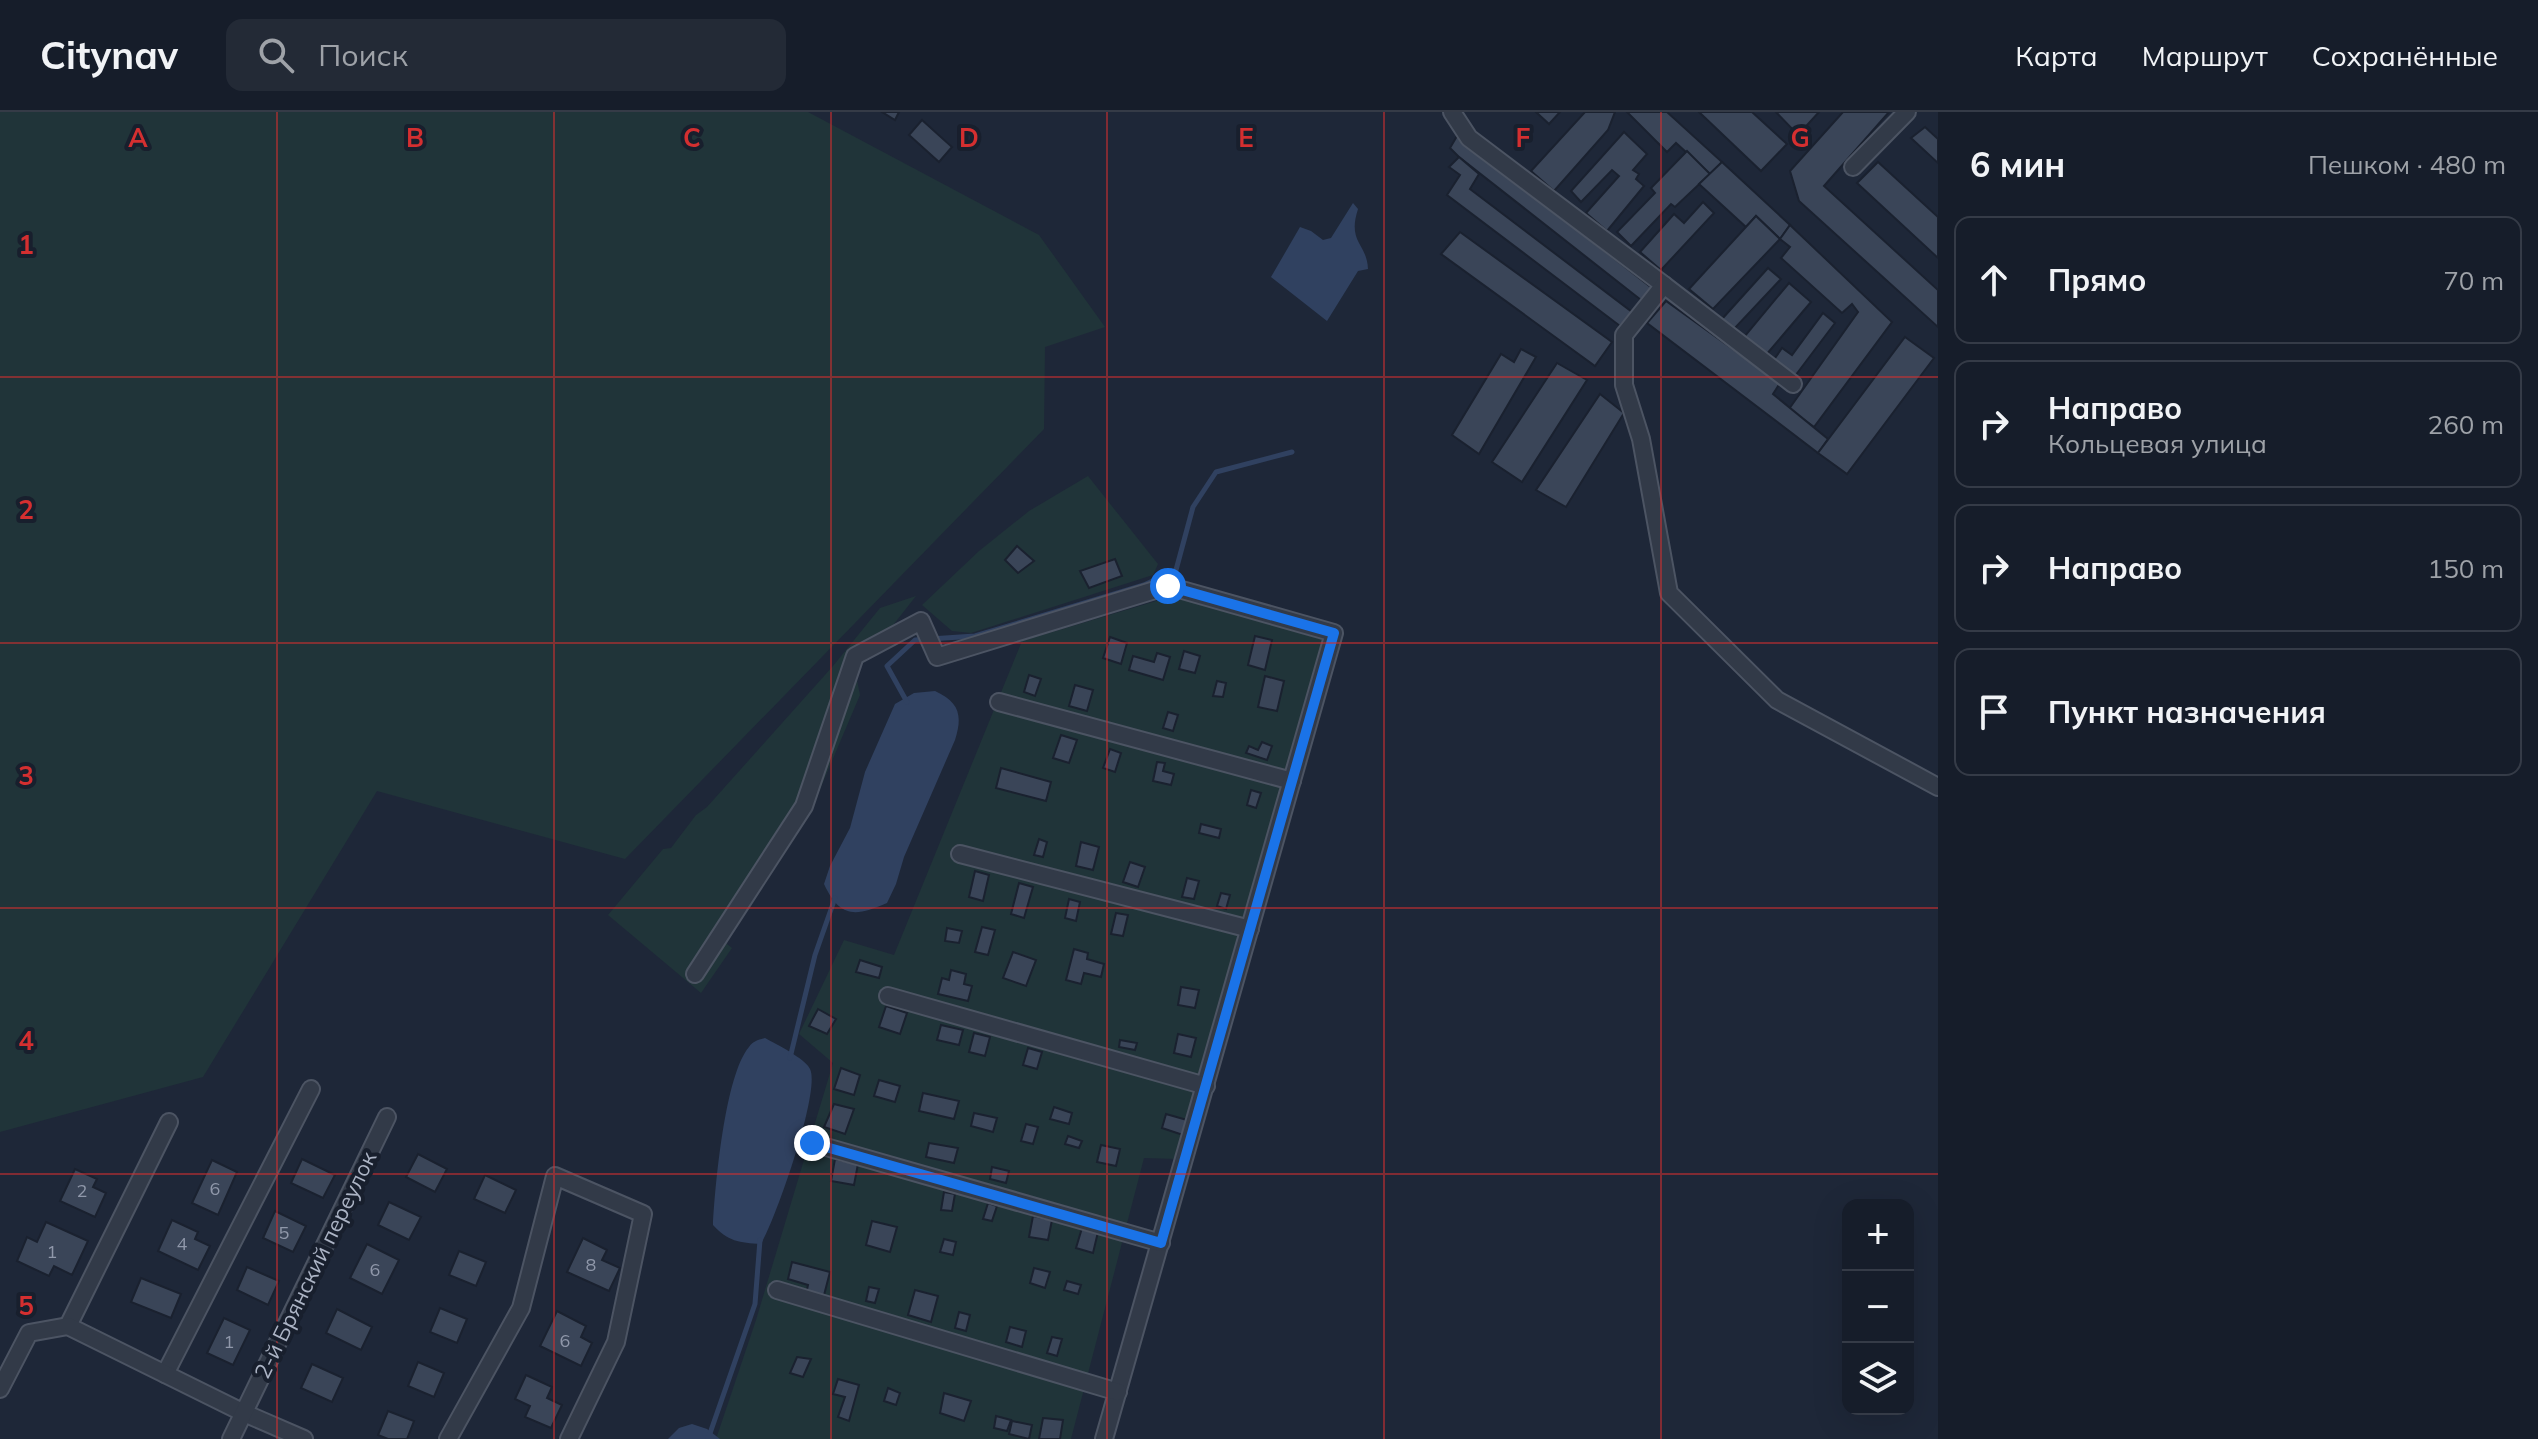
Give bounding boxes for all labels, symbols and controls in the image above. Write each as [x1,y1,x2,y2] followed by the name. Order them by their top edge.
[226,19,786,91] search box
[40,31,178,79] text: Citynav
[254,33,298,77] icon: search
[318,36,408,74] text: Поиск
[2015,38,2098,73] text: Карта
[2142,38,2268,73] text: Маршрут
[2312,38,2498,73] text: Сохранённые
[128,121,148,154] text: A
[406,121,424,154] text: B
[683,121,701,154] text: C
[959,121,979,154] text: D
[1238,121,1254,154] text: E
[1516,121,1531,154] text: F
[1790,121,1810,154] text: G
[1970,143,2065,186] text: 6 мин
[2308,148,2506,181] text: Пешком · 480 m
[18,228,34,261] text: 1
[1972,258,2016,302] icon: ahead
[2048,261,2146,299] text: Прямо
[2443,264,2504,297] text: 70 m
[2048,389,2182,427] text: Направо
[1972,402,2016,446] icon: right
[2428,408,2504,441] text: 260 m
[2048,427,2267,460] text: Кольцевая улица
[18,493,34,526] text: 2
[1972,546,2016,590] icon: right
[2048,549,2182,587] text: Направо
[2428,552,2504,585] text: 150 m
[1150,568,1186,604] route start
[1972,690,2016,734] icon: arrive
[2048,693,2326,731] text: Пункт назначения
[18,759,34,792] text: 3
[18,1024,34,1057] text: 4
[794,1125,830,1161] route end
[248,1147,382,1383] street label: 2-й Брянский переулок
[210,1177,220,1200] house number: 6
[77,1179,87,1202] house number: 2
[1842,1199,1914,1415] map controls
[1842,1199,1914,1271] button: +
[279,1221,290,1244] house number: 5
[177,1232,188,1255] house number: 4
[47,1240,57,1263] house number: 1
[586,1253,596,1276] house number: 8
[370,1258,380,1281] house number: 6
[1842,1271,1914,1343] button: −
[18,1289,34,1322] text: 5
[560,1329,570,1352] house number: 6
[224,1330,234,1353] house number: 1
[1842,1343,1914,1415] button: layers

